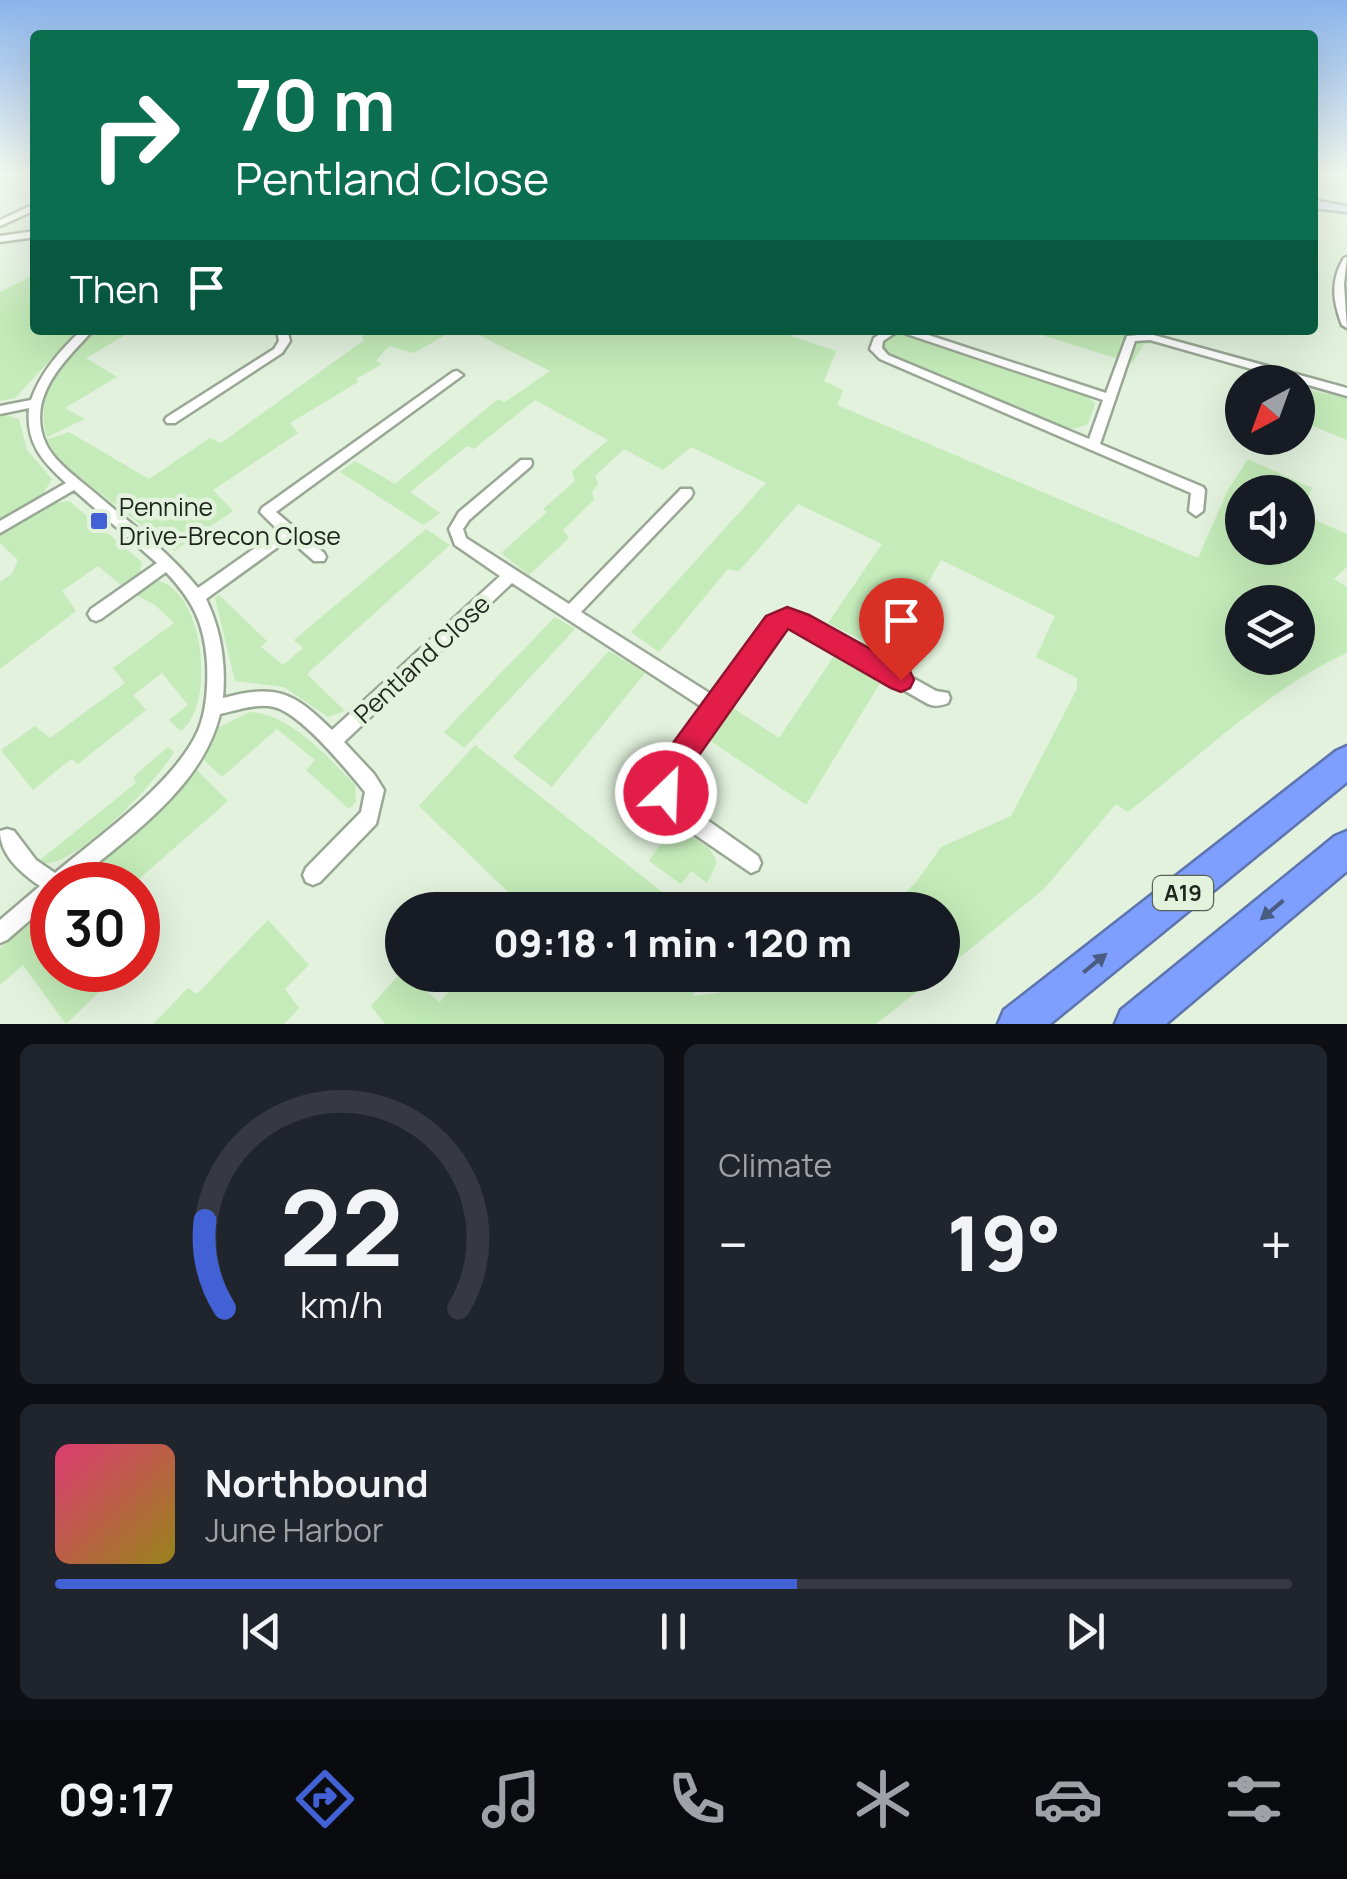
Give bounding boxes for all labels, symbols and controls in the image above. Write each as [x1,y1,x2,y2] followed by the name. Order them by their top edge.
[235,56,395,152] text: 70 m
[70,70,200,200] icon: right
[235,147,549,209] text: Pentland Close
[179,260,234,315] icon: arrive
[70,262,159,314] text: Then
[1225,365,1315,455] north arrow
[1225,365,1315,675] map controls
[1225,475,1315,565] button: sound
[119,489,341,553] place label: Pennine Drive-Brecon Close
[88,510,110,532] marker: Pennine Drive-Brecon Close
[859,578,944,681] pin
[1225,585,1315,675] button: layers
[346,586,497,731] street label: Pentland Close
[874,593,929,648] icon: arrive
[614,741,718,845] position arrow
[30,862,160,992] speed limit sign: 30
[1153,876,1213,910] road number: A19
[1260,899,1285,921] one-way arrow
[493,916,852,968] text: 09:18 · 1 min · 120 m
[1082,953,1107,974] one-way arrow
[719,1143,832,1187] text: Climate
[280,1155,404,1297] text: 22
[947,1191,1061,1294] text: 19°
[719,1206,748,1282] text: −
[1260,1206,1292,1282] text: +
[300,1280,383,1329] text: km/h
[205,1456,429,1508] text: Northbound
[205,1508,383,1552] text: June Harbor
[234,1604,289,1659] icon: previous
[646,1604,701,1659] icon: pause
[1058,1604,1113,1659] icon: next
[290,1764,360,1834] icon: directions
[476,1764,546,1834] icon: music
[662,1764,732,1834] icon: phone
[848,1764,918,1834] icon: climate
[1033,1764,1103,1834] icon: car
[1219,1764,1289,1834] icon: filters
[58,1768,175,1830] text: 09:17

